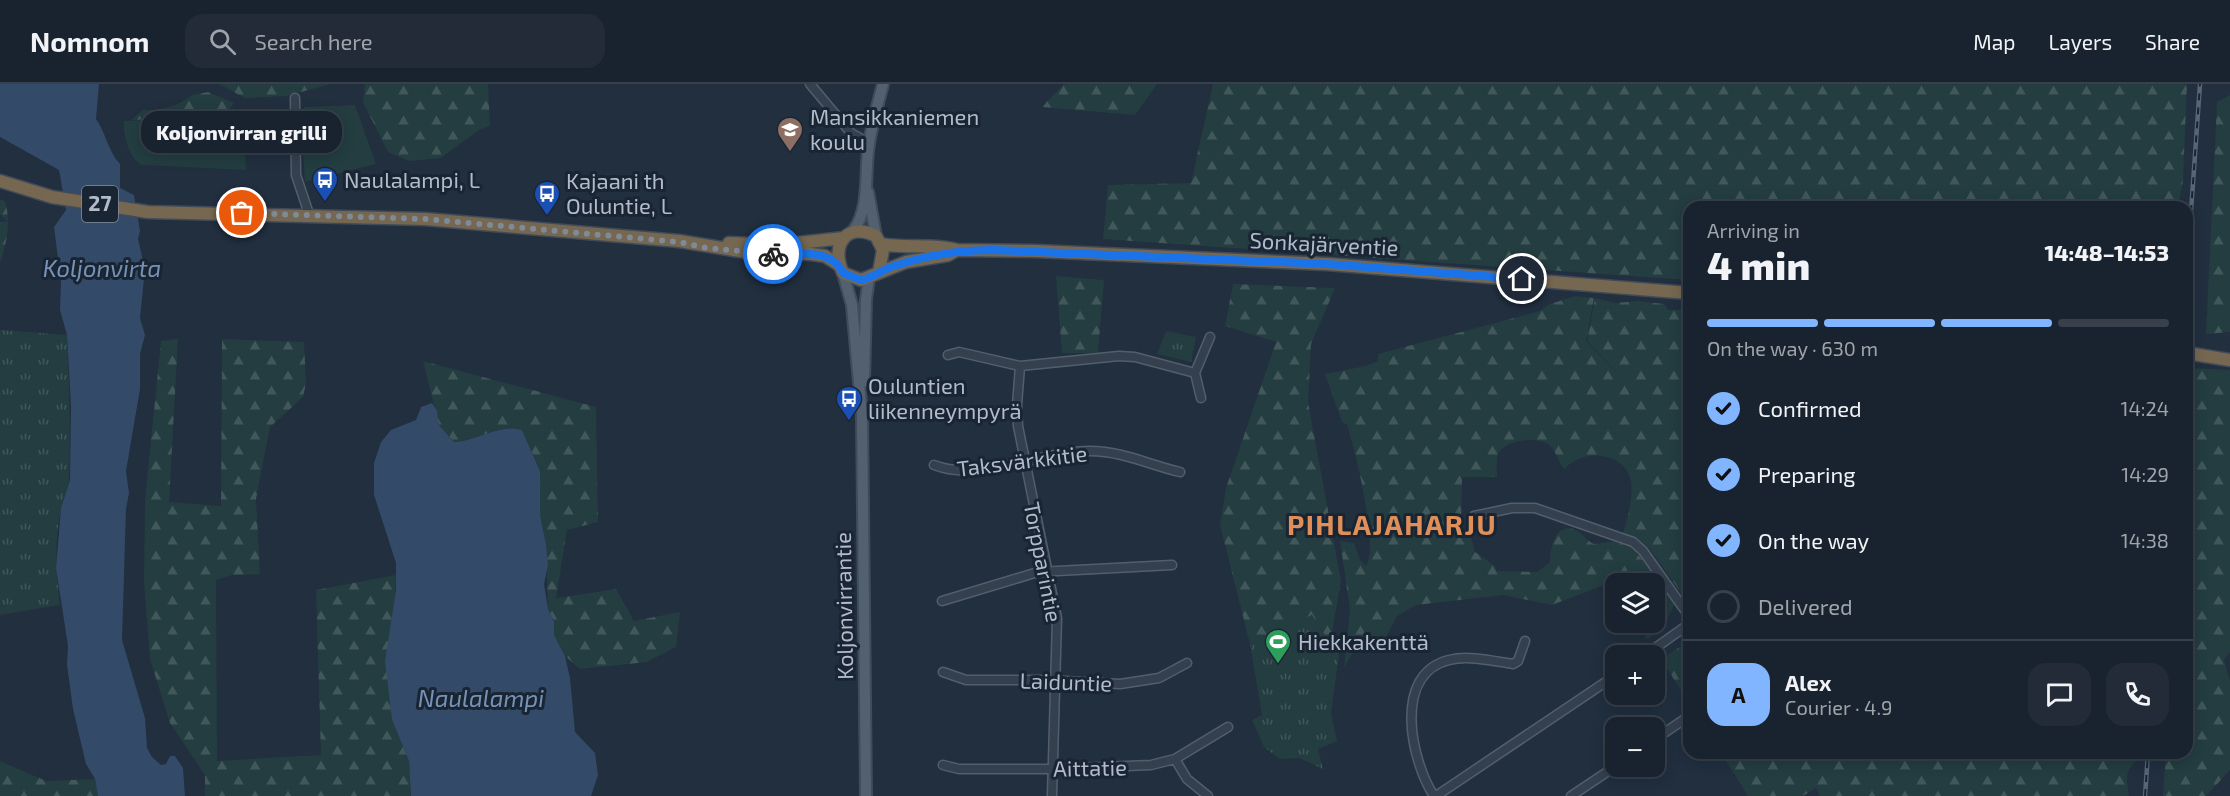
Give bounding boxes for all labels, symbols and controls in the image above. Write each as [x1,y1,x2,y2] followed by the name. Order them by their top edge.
[185,14,605,68] search box
[30,24,149,58] text: Nomnom
[206,25,239,58] icon: search
[254,28,373,54] text: Search here
[1973,29,2015,54] text: Map
[2048,29,2112,54] text: Layers
[2145,29,2200,54] text: Share
[810,103,979,154] place label: Mansikkaniemen koulu
[142,111,342,153] callout: Koljonvirran grilli
[775,115,805,153] school or university icon: Mansikkaniemen koulu
[156,120,327,144] text: Koljonvirran grilli
[310,165,340,203] bus stop icon: Naulalampi, L
[344,166,480,192] place label: Naulalampi, L
[566,167,672,218] place label: Kajaani th Ouluntie, L
[532,179,562,217] bus stop icon: Kajaani th Ouluntie, L
[82,186,118,222] road number: 27
[216,187,267,238] pin
[225,196,258,229] icon: bag
[1707,218,1800,242] text: Arriving in
[743,224,803,284] courier
[1249,226,1399,261] street label: Sonkajärventie
[757,238,790,271] icon: bike
[2044,239,2169,265] text: 14:48–14:53
[1707,241,1810,288] text: 4 min
[43,253,161,282] water label: Koljonvirta
[1496,253,1547,304] pin
[1505,262,1538,295] icon: home
[1707,336,1878,360] text: On the way · 630 m
[868,372,1022,423] place label: Ouluntien liikenneympyrä
[834,384,864,422] bus stop icon: Ouluntien liikenneympyrä
[1707,392,1740,425] icon: check
[1758,395,1862,421] text: Confirmed
[2120,396,2169,420] text: 14:24
[955,439,1089,481] street label: Taksvärkkitie
[1707,458,1740,491] icon: check
[1758,461,1856,487] text: Preparing
[2121,462,2169,486] text: 14:29
[1020,499,1068,624] street label: Torpparintie
[1287,507,1497,541] district label: PIHLAJAHARJU
[1707,524,1740,557] icon: check
[1758,527,1869,553] text: On the way
[2121,528,2169,552] text: 14:38
[829,532,858,680] street label: Koljonvirrantie
[1605,573,1665,777] map controls
[1605,573,1665,633] button: layers
[1758,593,1853,619] text: Delivered
[1263,627,1293,665] sports icon: Hiekkakenttä
[1298,628,1429,654] place label: Hiekkakenttä
[1605,645,1665,705] button: +
[2028,663,2091,726] button: chat
[2106,663,2169,726] button: phone
[1019,666,1113,696] street label: Laiduntie
[1785,669,1831,695] text: Alex
[1731,681,1746,707] text: A
[418,683,544,712] water label: Naulalampi
[1785,695,1892,719] text: Courier · 4.9
[1605,717,1665,777] button: −
[1053,753,1127,781] street label: Aittatie

